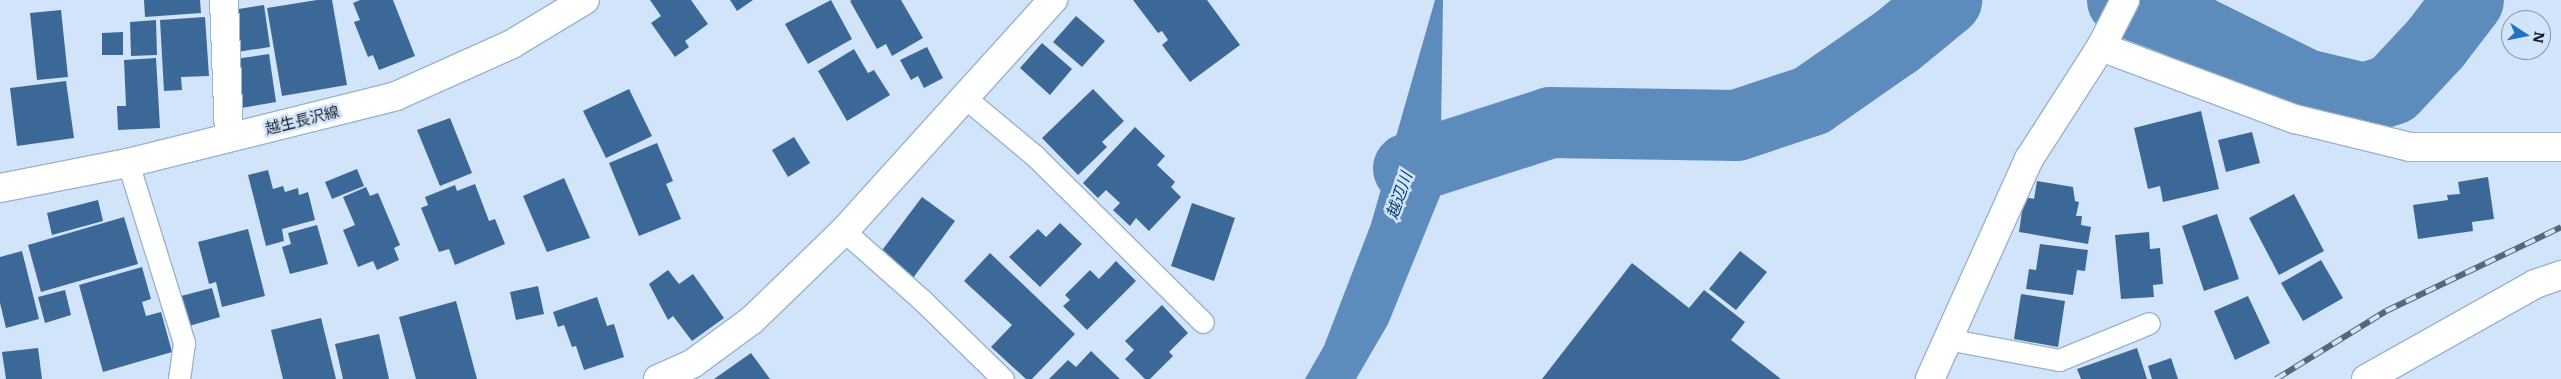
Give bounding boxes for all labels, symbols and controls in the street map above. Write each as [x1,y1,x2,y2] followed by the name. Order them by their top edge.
[2501,10,2551,60] north arrow
[2529,30,2551,45] text: N
[263,101,341,137] street label: 越生長沢線
[1381,169,1415,221] water label: 越辺川

